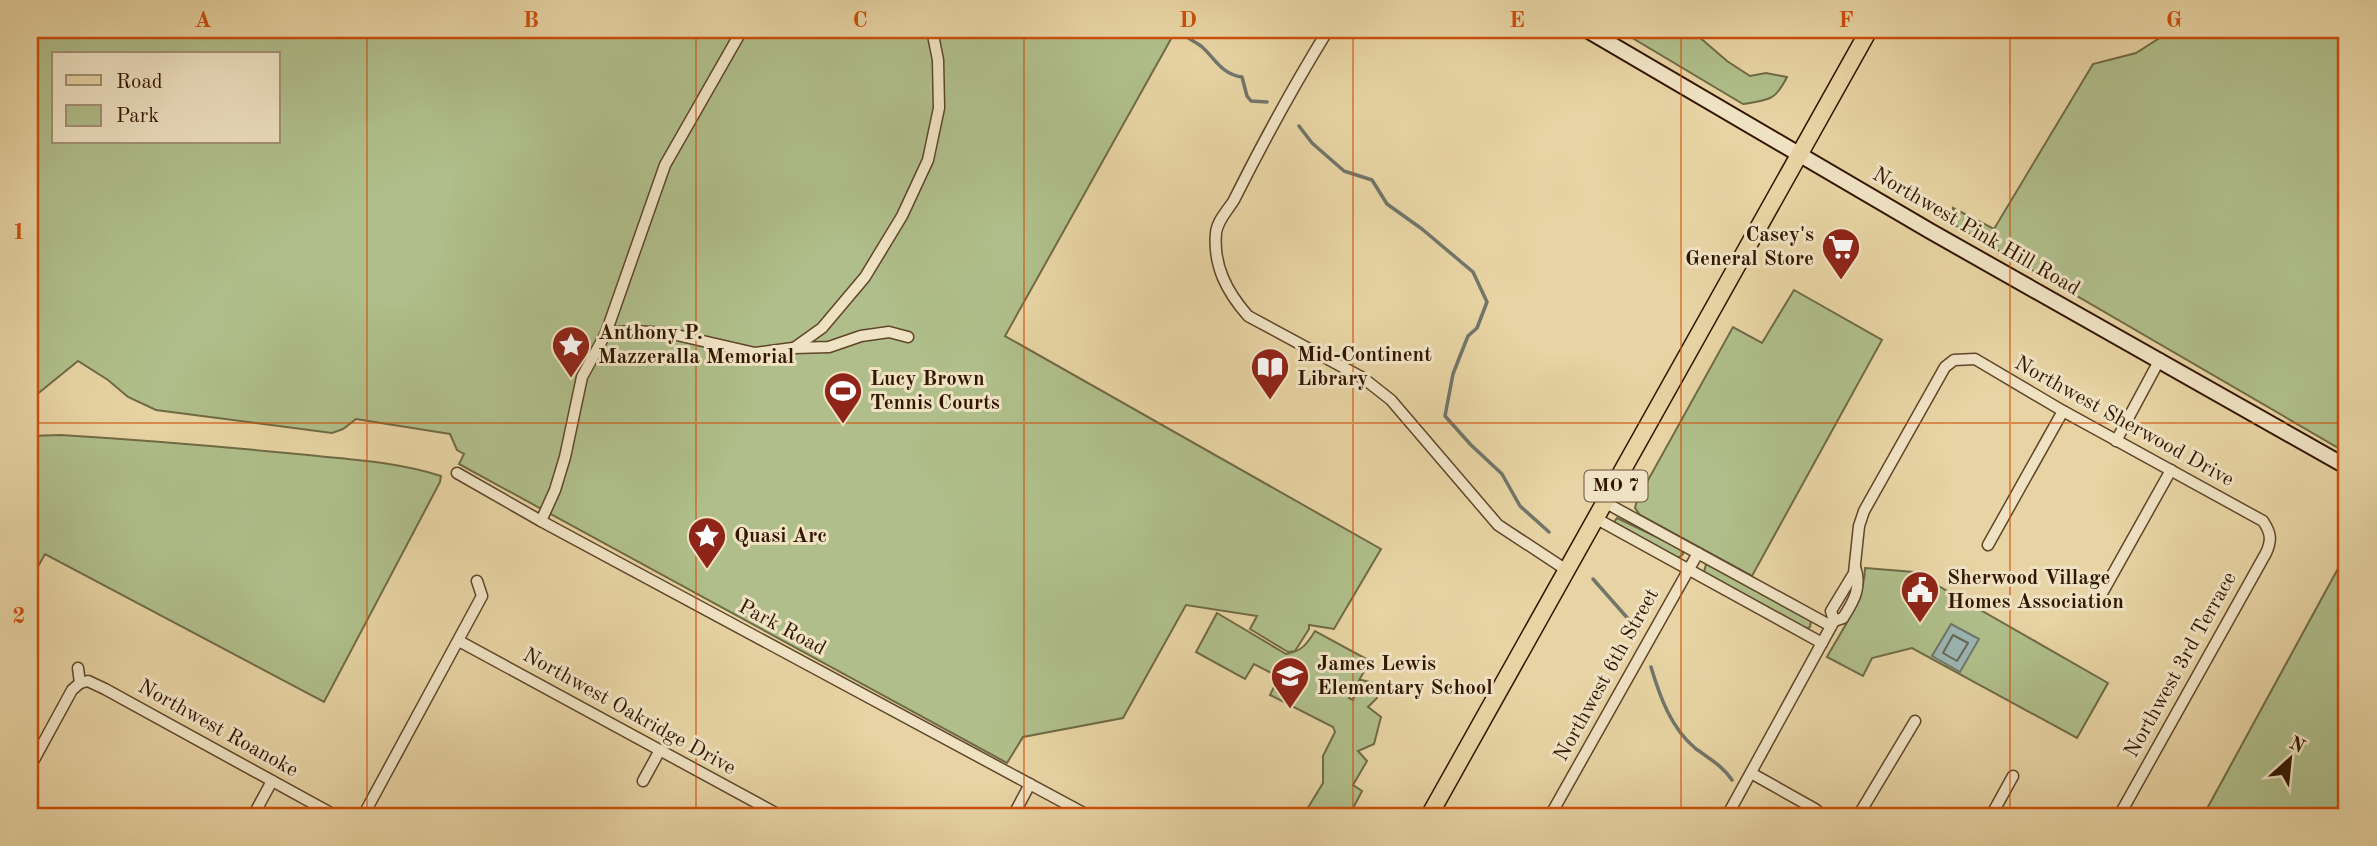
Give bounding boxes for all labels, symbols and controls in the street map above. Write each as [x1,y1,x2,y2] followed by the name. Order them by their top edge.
[194,9,212,32] text: A
[523,9,539,32] text: B
[852,9,868,32] text: C
[1179,9,1197,32] text: D
[1509,9,1525,32] text: E
[1838,9,1854,32] text: F
[2166,9,2182,32] text: G
[52,52,280,144] legend
[116,72,163,93] text: Road
[116,106,159,127] text: Park
[1869,164,2083,300] street label: Northwest Pink Hill Road
[12,221,26,244] text: 1
[1685,225,1814,270] place label: Casey's General Store
[1820,226,1862,281] supermarket icon: Casey's General Store
[598,323,794,368] place label: Anthony P. Mazzeralla Memorial
[550,324,592,379] place icon: Anthony P. Mazzeralla Memorial
[1297,345,1432,390] place label: Mid-Continent Library
[1249,346,1291,401] library icon: Mid-Continent Library
[2011,353,2237,491] street label: Northwest Sherwood Drive
[870,369,1000,414] place label: Lucy Brown Tennis Courts
[822,370,864,425] sports icon: Lucy Brown Tennis Courts
[1584,471,1648,502] road number: MO 7
[686,515,728,570] place icon: Quasi Arc
[734,526,827,547] place label: Quasi Arc
[1947,568,2124,613] place label: Sherwood Village Homes Association
[1899,569,1941,624] public building icon: Sherwood Village Homes Association
[2121,569,2241,761] street label: Northwest 3rd Terrace
[1551,585,1663,765] street label: Northwest 6th Street
[735,596,829,660] street label: Park Road
[12,605,26,628] text: 2
[519,645,739,779] street label: Northwest Oakridge Drive
[1317,654,1493,699] place label: James Lewis Elementary School
[1269,655,1311,710] school or university icon: James Lewis Elementary School
[134,676,302,782] street label: Northwest Roanoke
[2254,724,2324,794] north arrow
[2286,734,2308,758] text: N

